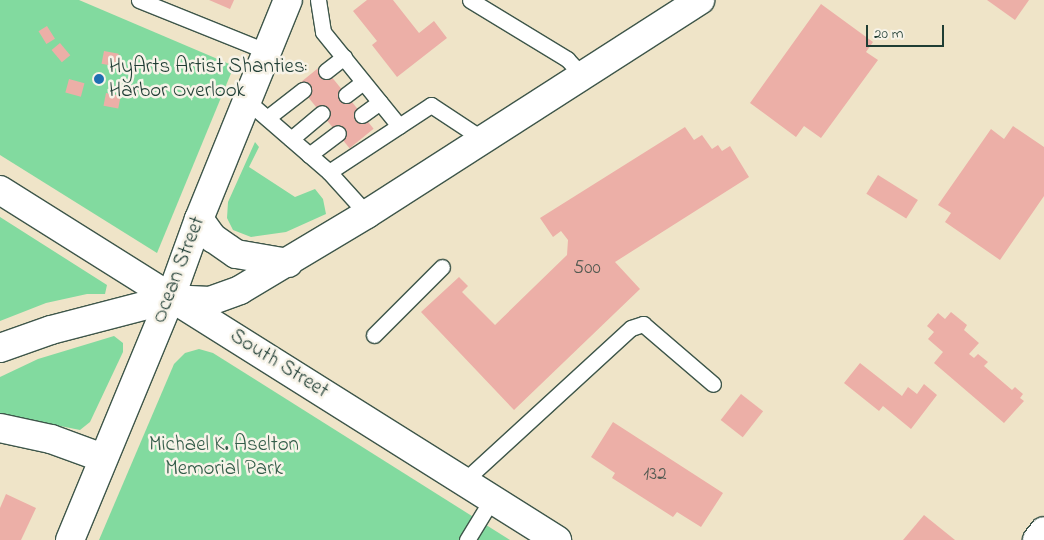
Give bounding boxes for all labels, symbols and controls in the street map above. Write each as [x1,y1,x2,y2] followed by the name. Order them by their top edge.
[869,15,946,47] scale bar
[874,23,903,45] text: 20 m
[109,54,306,104] place label: HyArts Artist Shanties: Harbor Overlook
[93,73,105,85] marker: HyArts Artist Shanties: Harbor Overlook
[147,213,211,327] street label: Ocean Street
[573,258,601,280] house number: 500
[225,324,333,404] street label: South Street
[149,432,299,482] park label: Michael K. Aselton Memorial Park
[643,464,667,486] house number: 132

